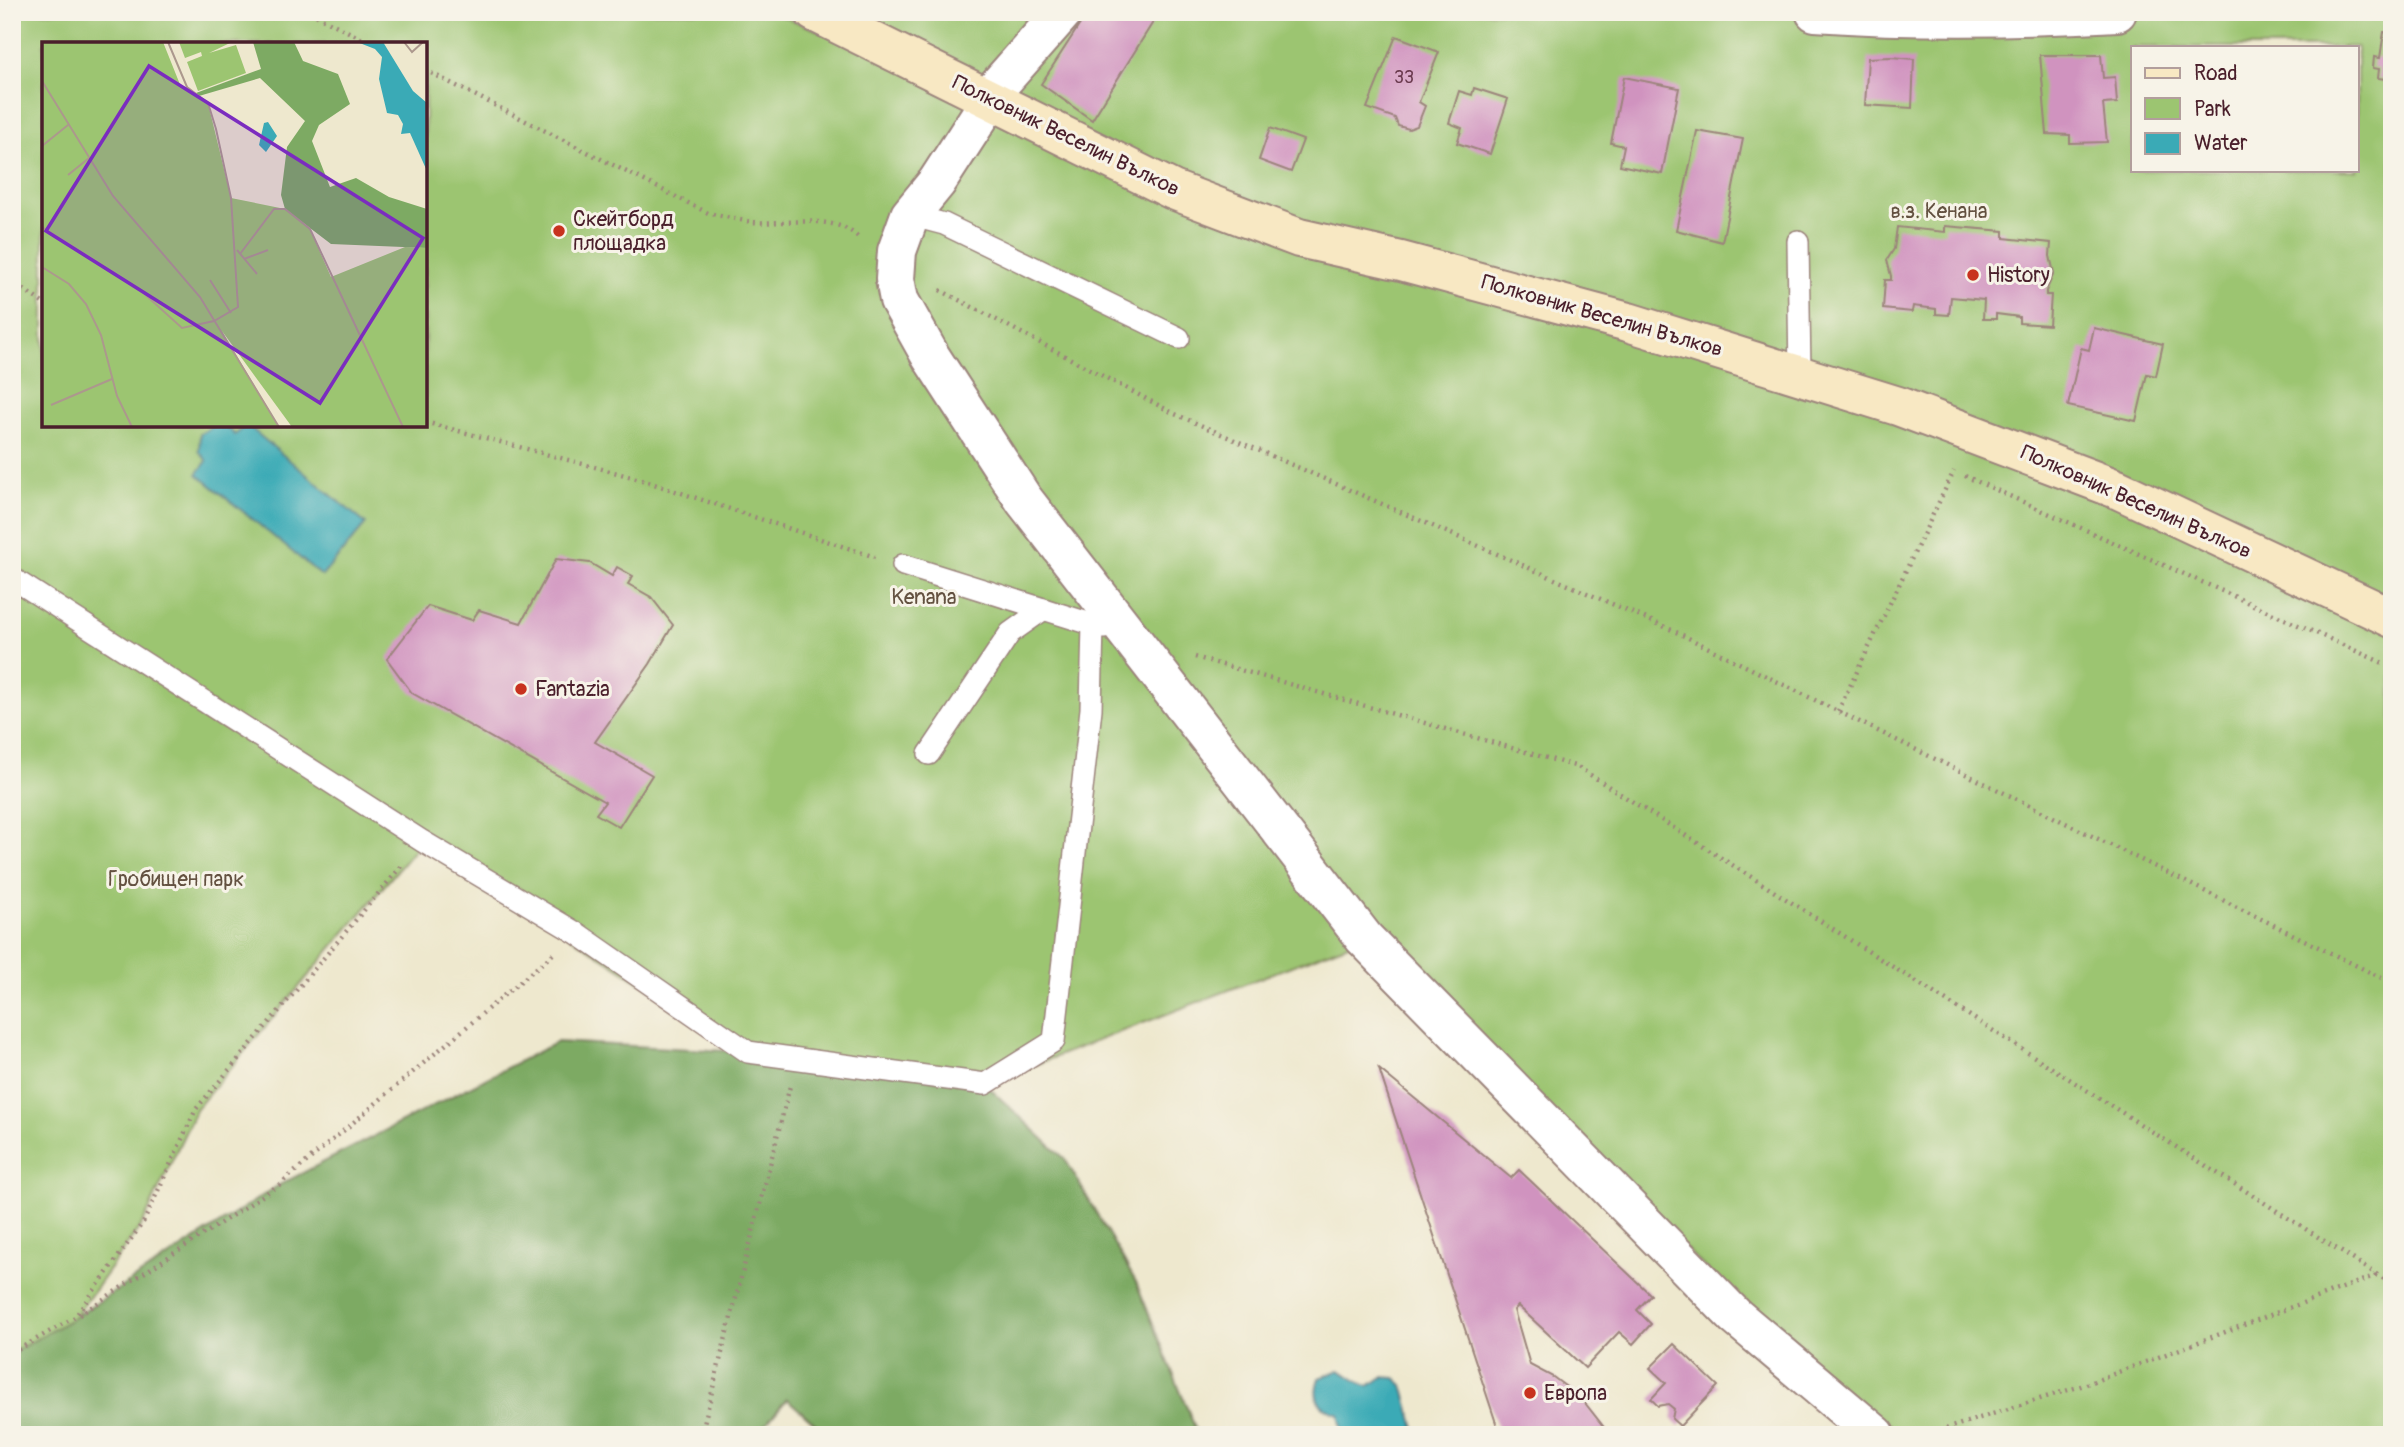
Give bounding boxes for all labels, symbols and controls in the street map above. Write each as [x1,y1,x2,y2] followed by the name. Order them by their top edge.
[42,42,427,427] inset map
[2131,46,2358,172] legend
[2194,60,2238,87] text: Road
[1394,66,1414,89] house number: 33
[948,69,1184,203] street label: Полковник Веселин Вълков
[2194,96,2231,123] text: Park
[2194,130,2248,157] text: Water
[1890,198,1988,225] park label: в.з. Кенана
[573,206,674,257] place label: Скейтборд площадка
[551,223,567,239] marker: Скейтборд площадка
[1987,262,2050,289] place label: History
[1965,267,1981,283] marker: History
[1478,269,1726,363] street label: Полковник Веселин Вълков
[2016,439,2256,565] street label: Полковник Веселин Вълков
[891,584,957,611] park label: Kenana
[535,676,610,703] place label: Fantazia
[513,681,529,697] marker: Fantazia
[108,866,244,893] park label: Гробищен парк
[1544,1380,1607,1407] place label: Европа
[1522,1385,1538,1401] marker: Европа

